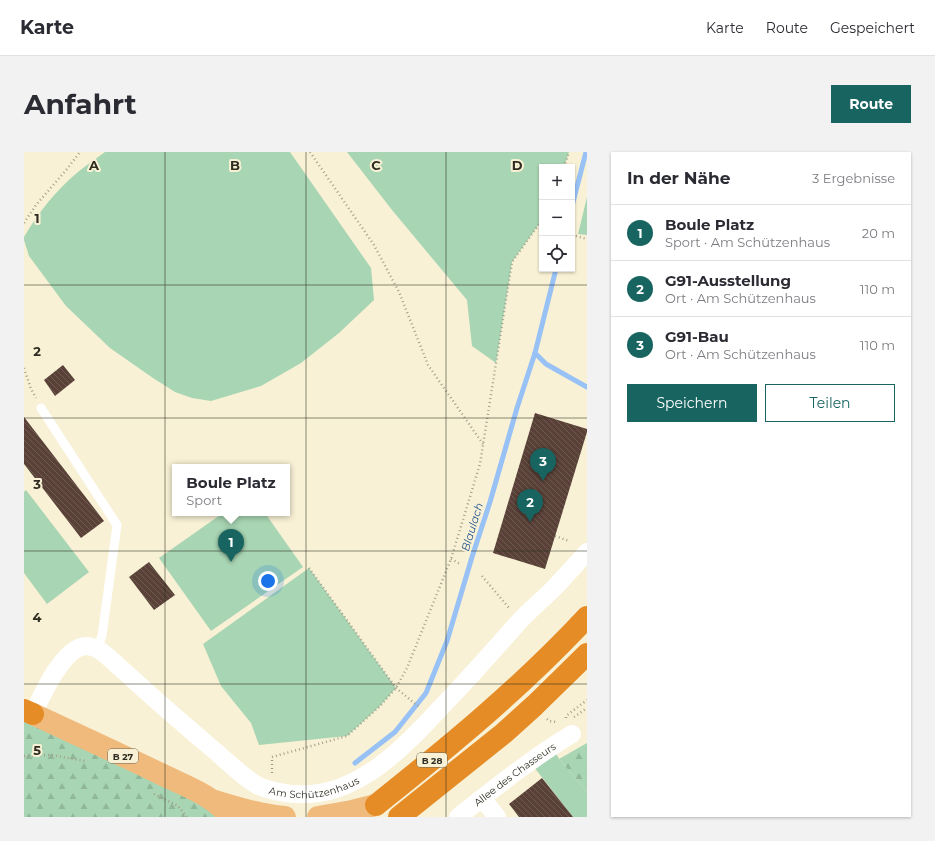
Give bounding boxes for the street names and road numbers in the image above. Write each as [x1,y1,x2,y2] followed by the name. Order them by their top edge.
[471,739,558,809] street label: Allee des Chasseurs
[108,749,138,763] road number: B 27
[417,753,447,767] road number: B 28
[268,773,361,801] street label: Am Schützenhaus

